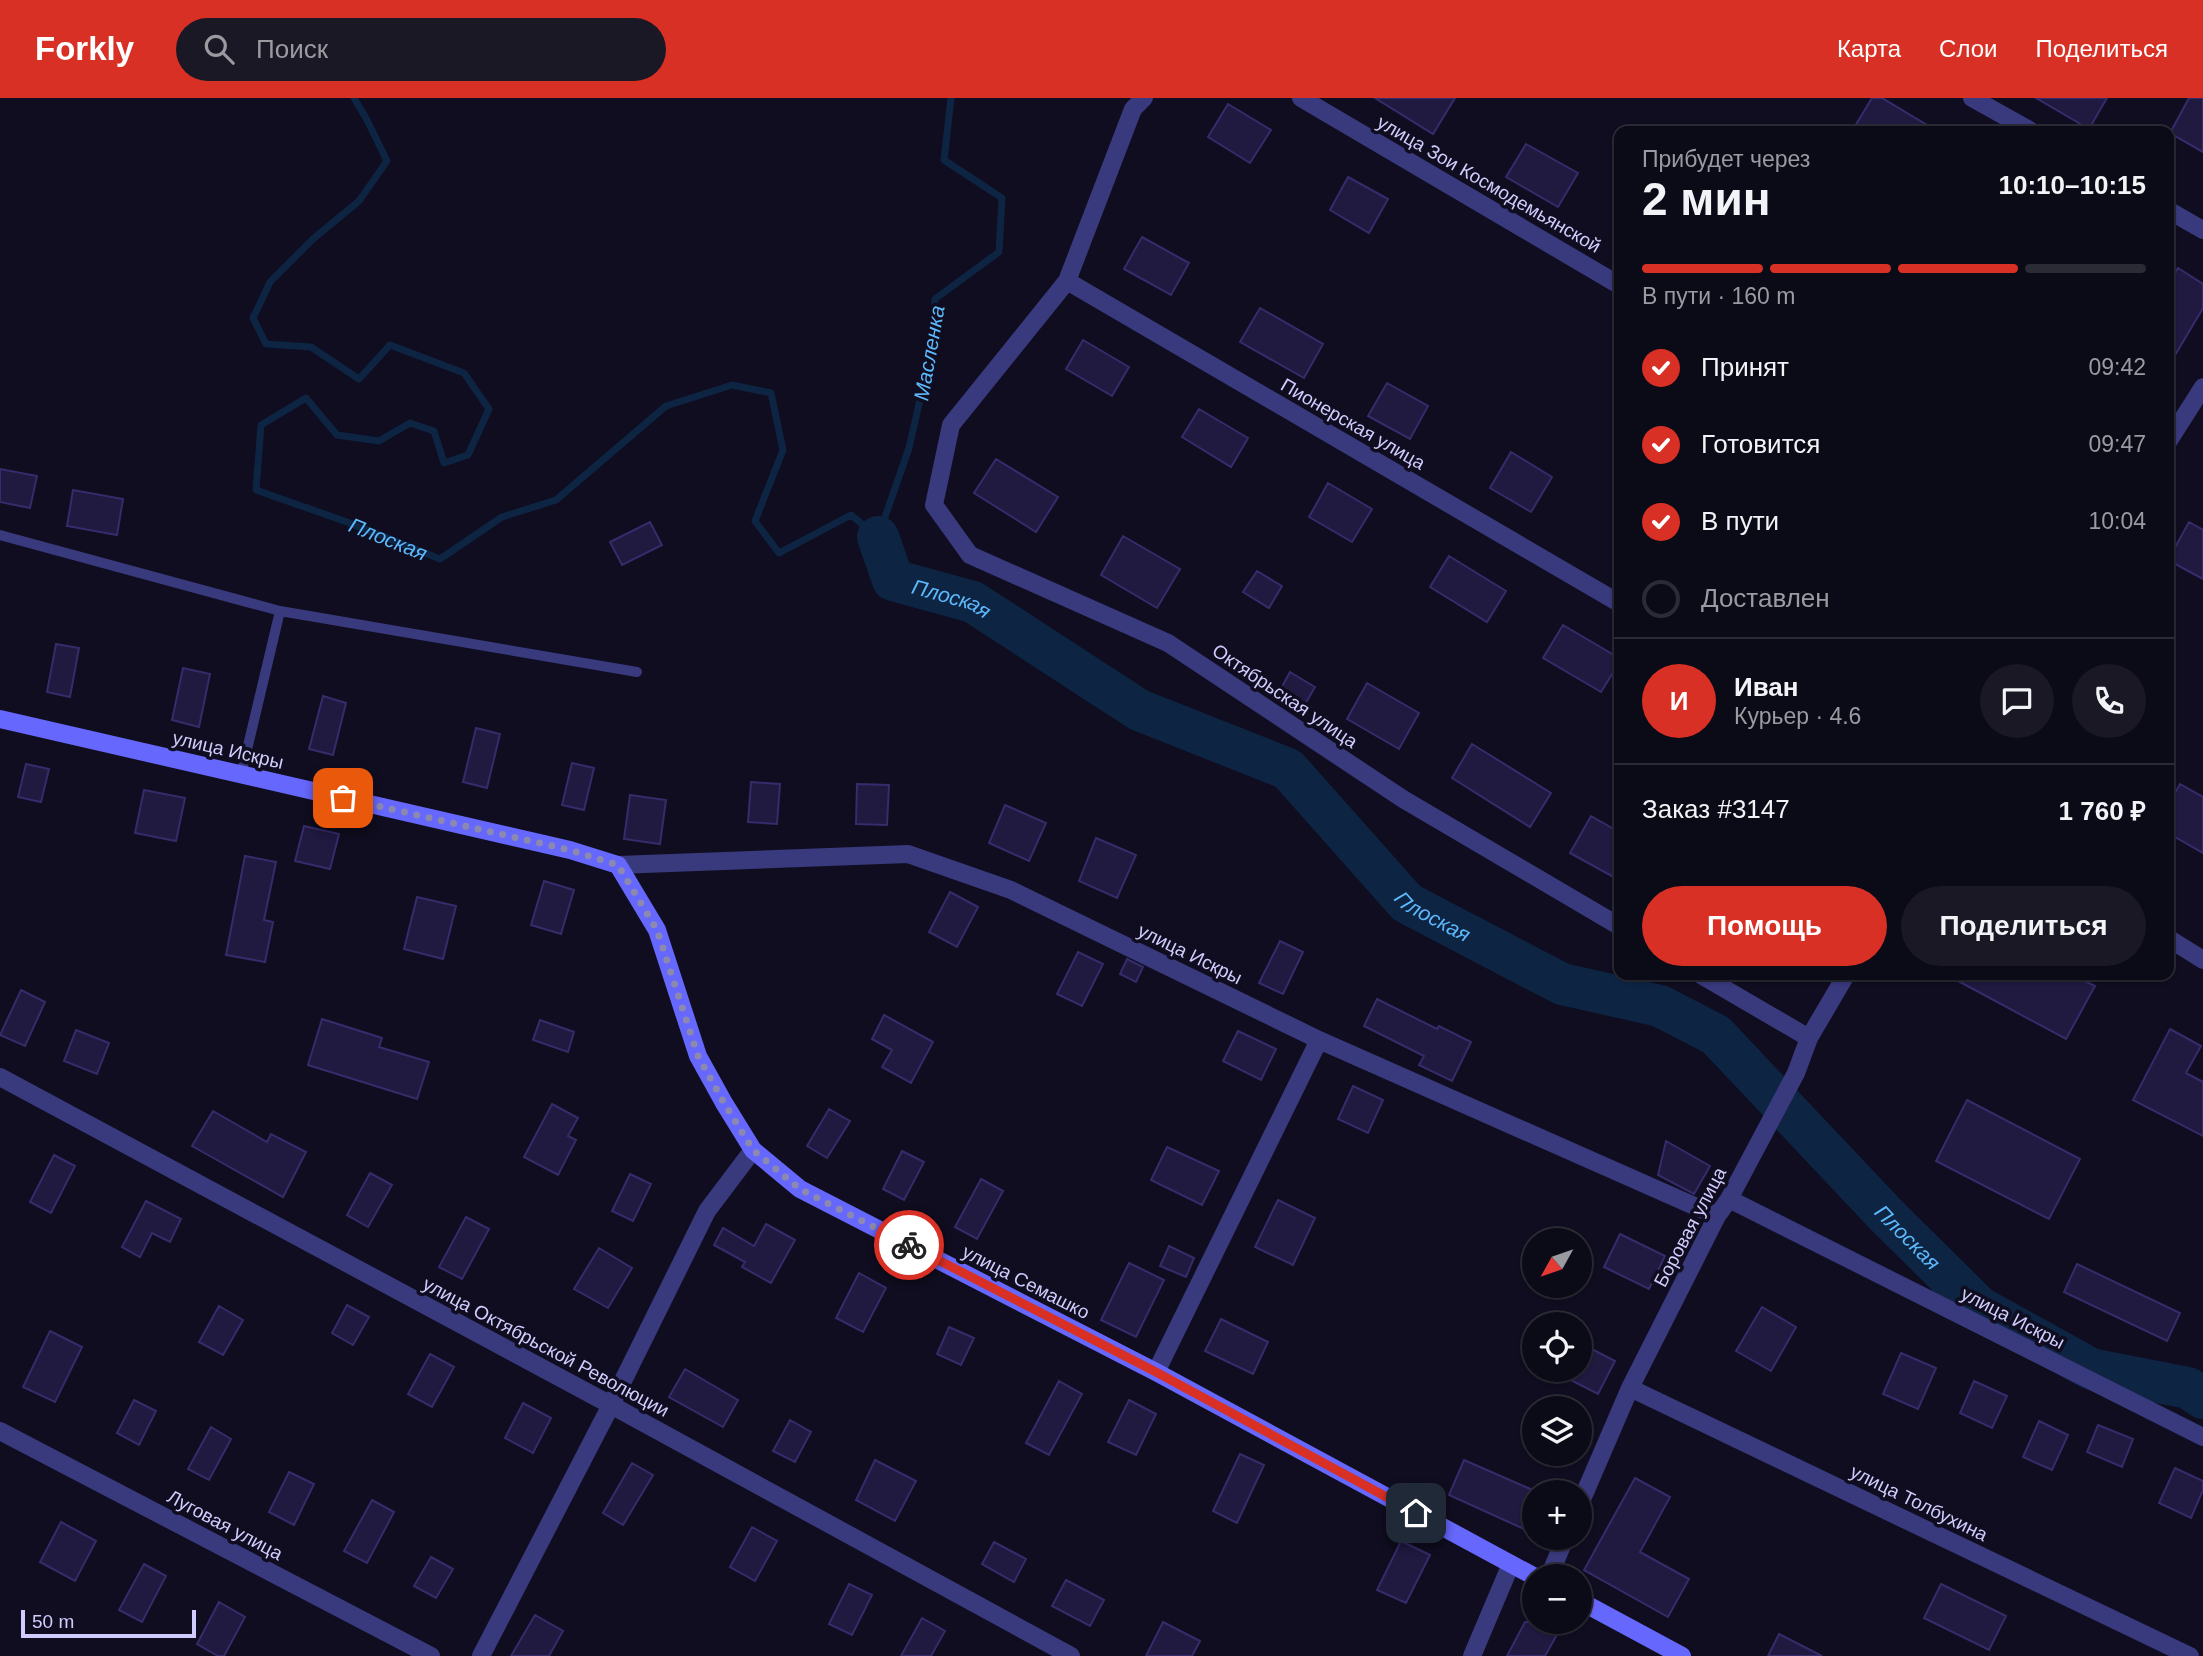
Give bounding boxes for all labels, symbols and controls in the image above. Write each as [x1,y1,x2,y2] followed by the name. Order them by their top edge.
[176,18,666,81] search box
[35,30,134,67] text: Forkly
[200,30,238,68] icon: search
[256,34,328,64] text: Поиск
[1837,35,1901,62] text: Карта
[1939,35,1997,62] text: Слои
[2035,35,2168,62] text: Поделиться
[1374,111,1604,257] street label: улица Зои Космодемьянской
[1642,146,1810,172] text: Прибудет через
[1999,170,2146,200] text: 10:10–10:15
[1642,173,1770,225] text: 2 мин
[1642,283,1795,309] text: В пути · 160 m
[909,303,949,403] water label: Масленка
[1642,349,1680,387] icon: check
[1701,352,1789,382] text: Принят
[2088,354,2146,380] text: 09:42
[1277,374,1429,474] street label: Пионерская улица
[1642,426,1680,464] icon: check
[1701,429,1820,459] text: Готовится
[2088,431,2146,457] text: 09:47
[1642,503,1680,541] icon: check
[1701,506,1779,536] text: В пути
[2088,508,2146,534] text: 10:04
[346,513,431,564] water label: Плоская
[910,574,996,622] water label: Плоская
[1701,583,1830,613] text: Доставлен
[1209,640,1362,753] street label: Октябрьская улица
[1980,664,2054,738] button: chat
[2072,664,2146,738] button: phone
[1734,672,1799,702] text: Иван
[1670,686,1688,716] text: И
[1734,703,1861,729] text: Курьер · 4.6
[170,727,286,773] street label: улица Искры
[313,768,373,828] pin
[324,779,362,817] icon: bag
[1642,794,1790,824] text: Заказ #3147
[2059,796,2146,826] text: 1 760 ₽
[1390,886,1474,946] water label: Плоская
[1642,886,1887,966] button: Помощь
[1901,886,2146,966] button: Поделиться
[1135,920,1245,988] street label: улица Искры
[1650,1163,1731,1290] street label: Боровая улица
[1871,1200,1945,1274] water label: Плоская
[874,1210,944,1280] courier
[890,1226,928,1264] icon: bike
[1522,1228,1592,1298] north arrow
[1522,1228,1592,1634] map controls
[959,1241,1093,1323] street label: улица Семашко
[419,1273,673,1421] street label: улица Октябрьской Революции
[1958,1283,2068,1353] street label: улица Искры
[1522,1312,1592,1382] button: locate
[1522,1396,1592,1466] button: layers
[1847,1461,1991,1546] street label: улица Толбухина
[1522,1480,1592,1550] button: +
[1386,1483,1446,1543] pin
[164,1486,287,1564] street label: Луговая улица
[1397,1494,1435,1532] icon: home
[1522,1564,1592,1634] button: −
[21,1607,196,1639] scale bar
[32,1611,74,1632] text: 50 m

